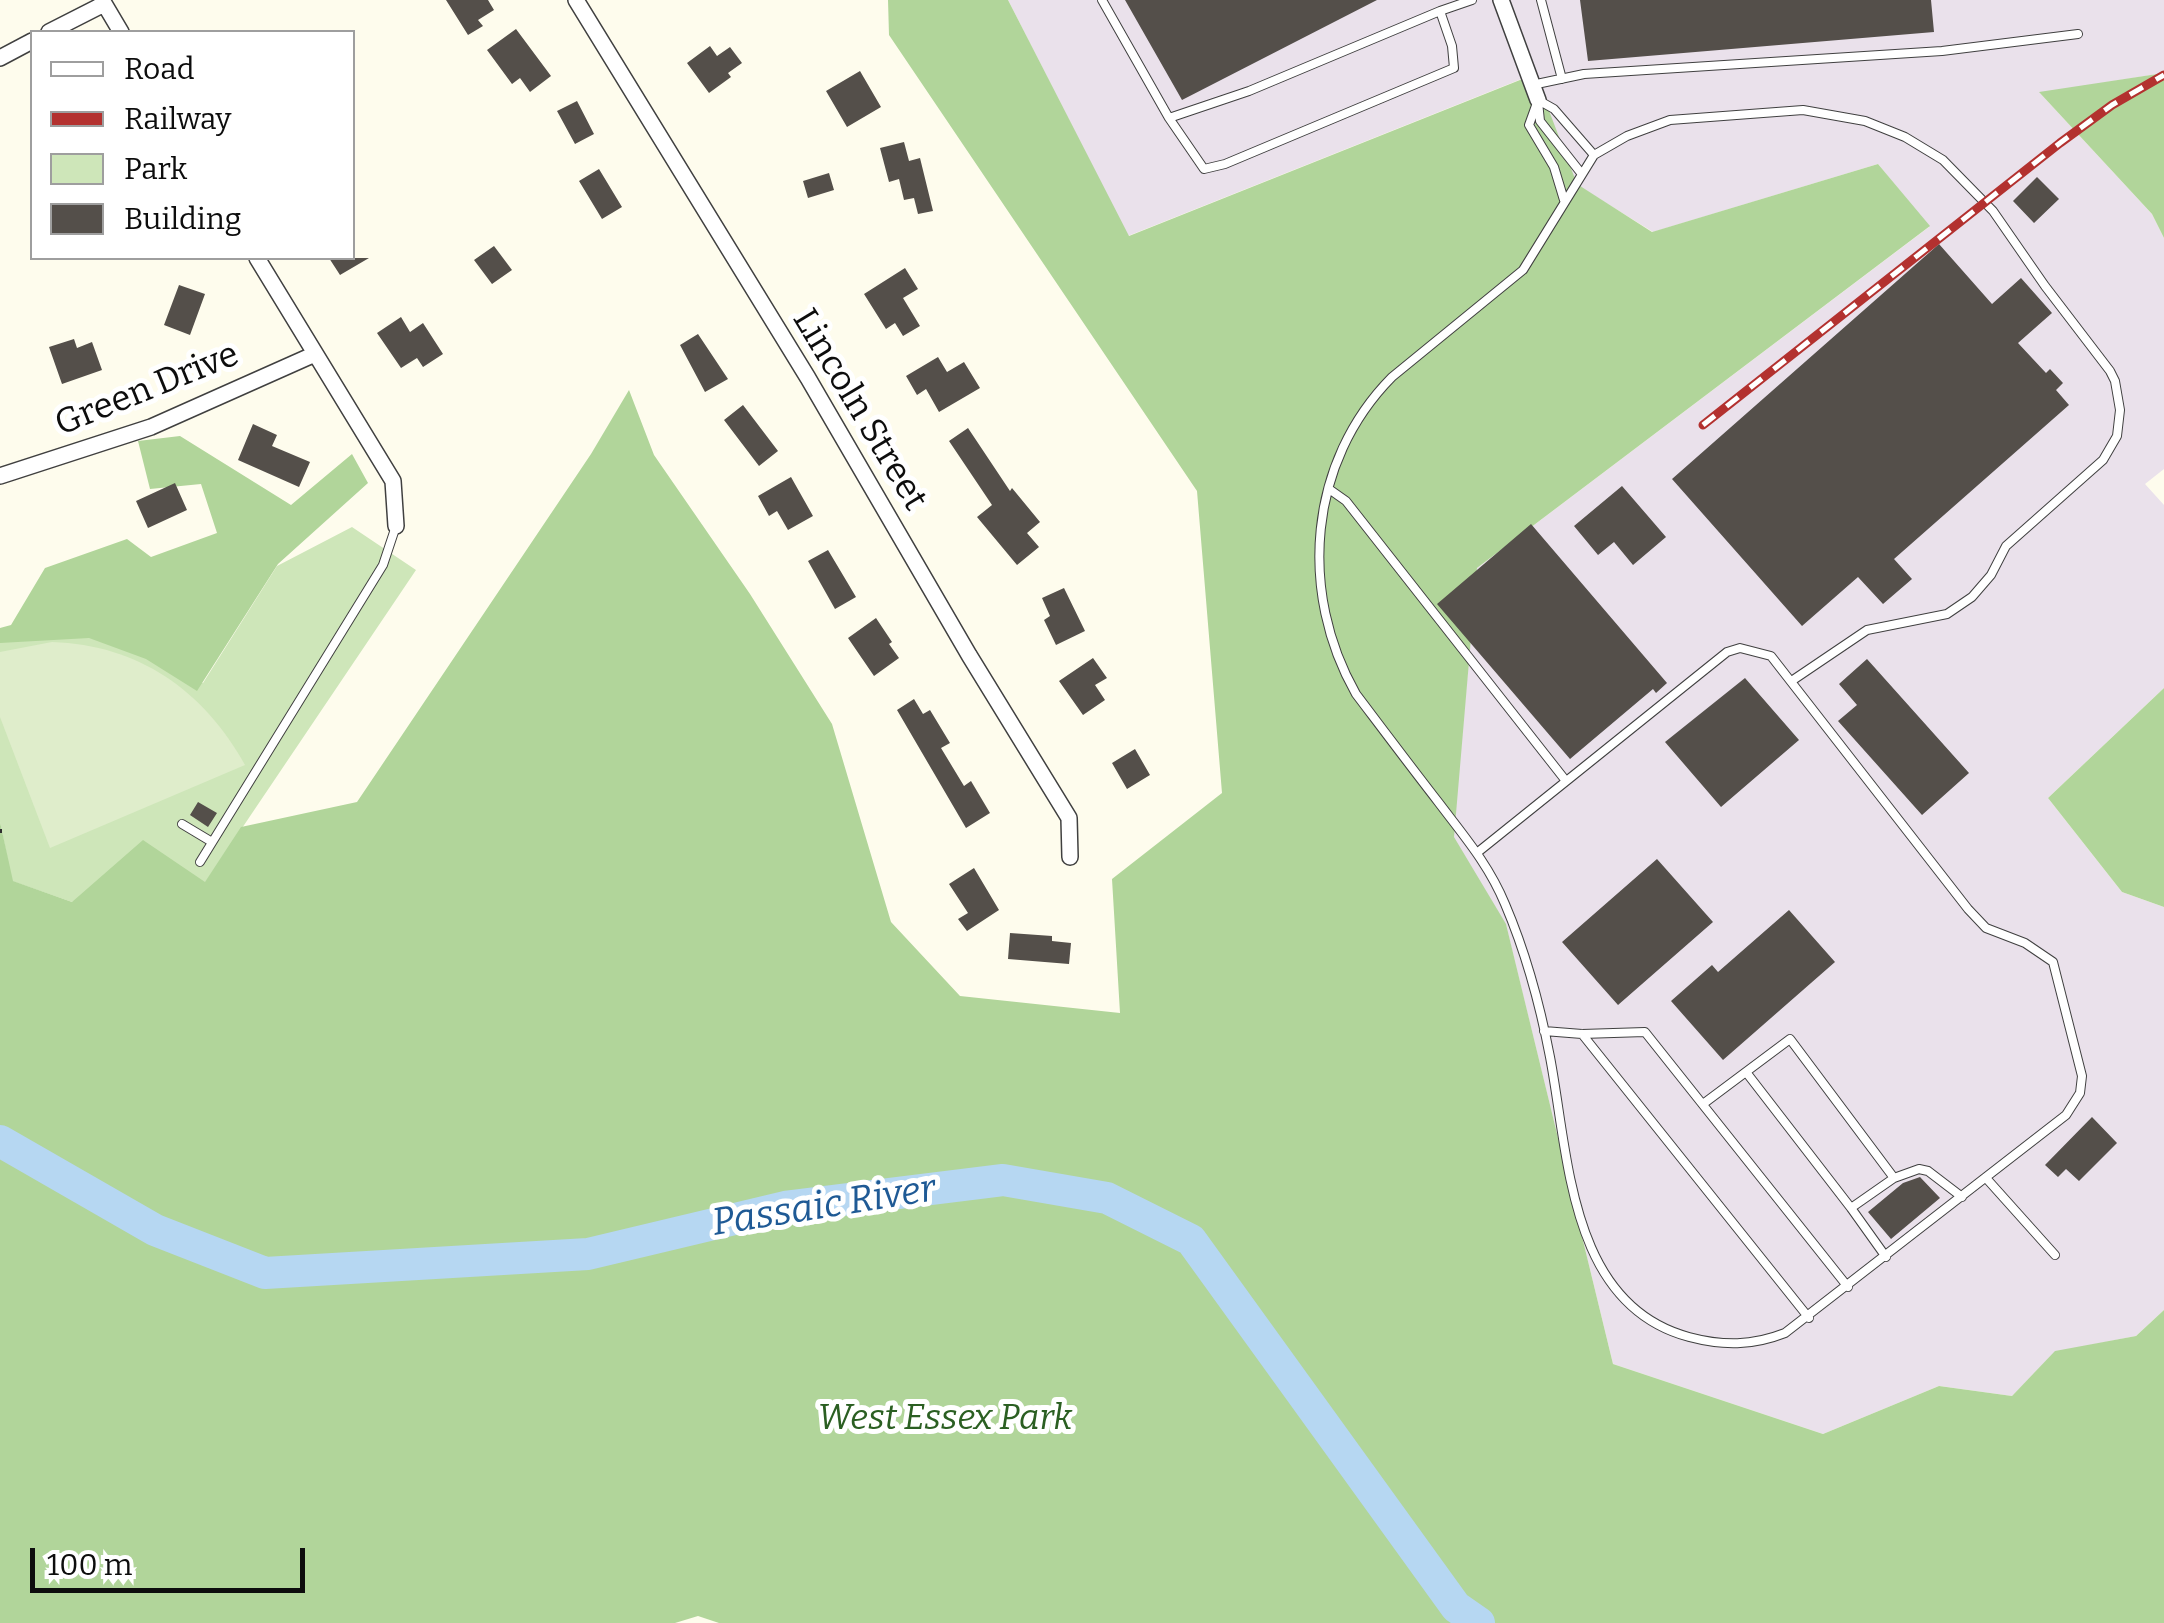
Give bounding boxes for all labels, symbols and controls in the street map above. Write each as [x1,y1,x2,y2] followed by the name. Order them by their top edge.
[30,30,355,260] legend
[124,51,195,87] text: Road
[124,101,231,137] text: Railway
[124,151,187,187] text: Park
[124,201,242,237] text: Building
[783,302,935,518] street label: Lincoln Street
[49,334,245,446] street label: Green Drive
[709,1167,939,1247] water label: Passaic River
[818,1398,1072,1440] park label: West Essex Park
[35,1528,310,1590] scale bar
[47,1547,132,1583] text: 100 m

